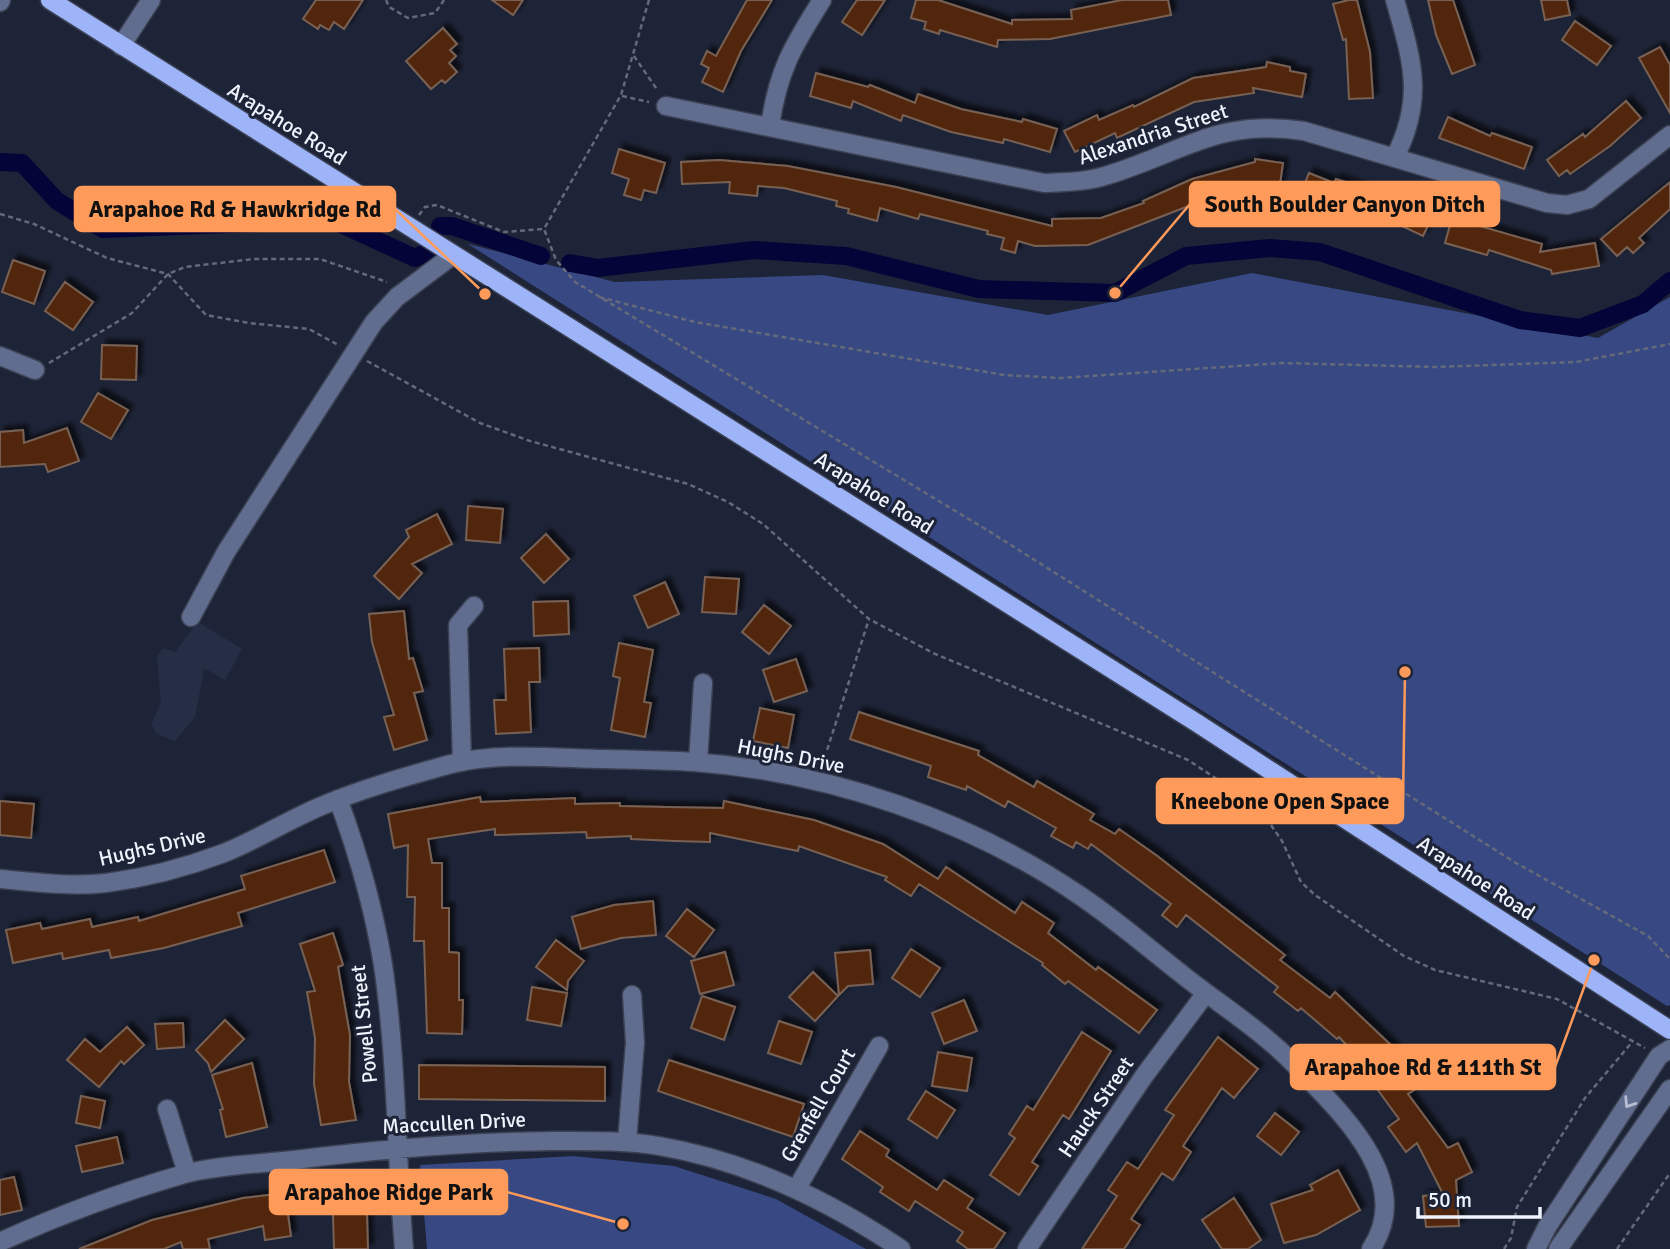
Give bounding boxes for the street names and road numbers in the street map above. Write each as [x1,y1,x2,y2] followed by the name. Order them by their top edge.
[223,77,351,171] street label: Arapahoe Road
[1075,98,1231,170] street label: Alexandria Street
[810,446,938,540] street label: Arapahoe Road
[735,733,847,779] street label: Hughs Drive
[96,822,208,872] street label: Hughs Drive
[1412,830,1540,926] street label: Arapahoe Road
[345,964,383,1084] street label: Powell Street
[775,1043,861,1167] street label: Grenfell Court
[1053,1052,1139,1162] street label: Hauck Street
[381,1106,527,1140] street label: Maccullen Drive

